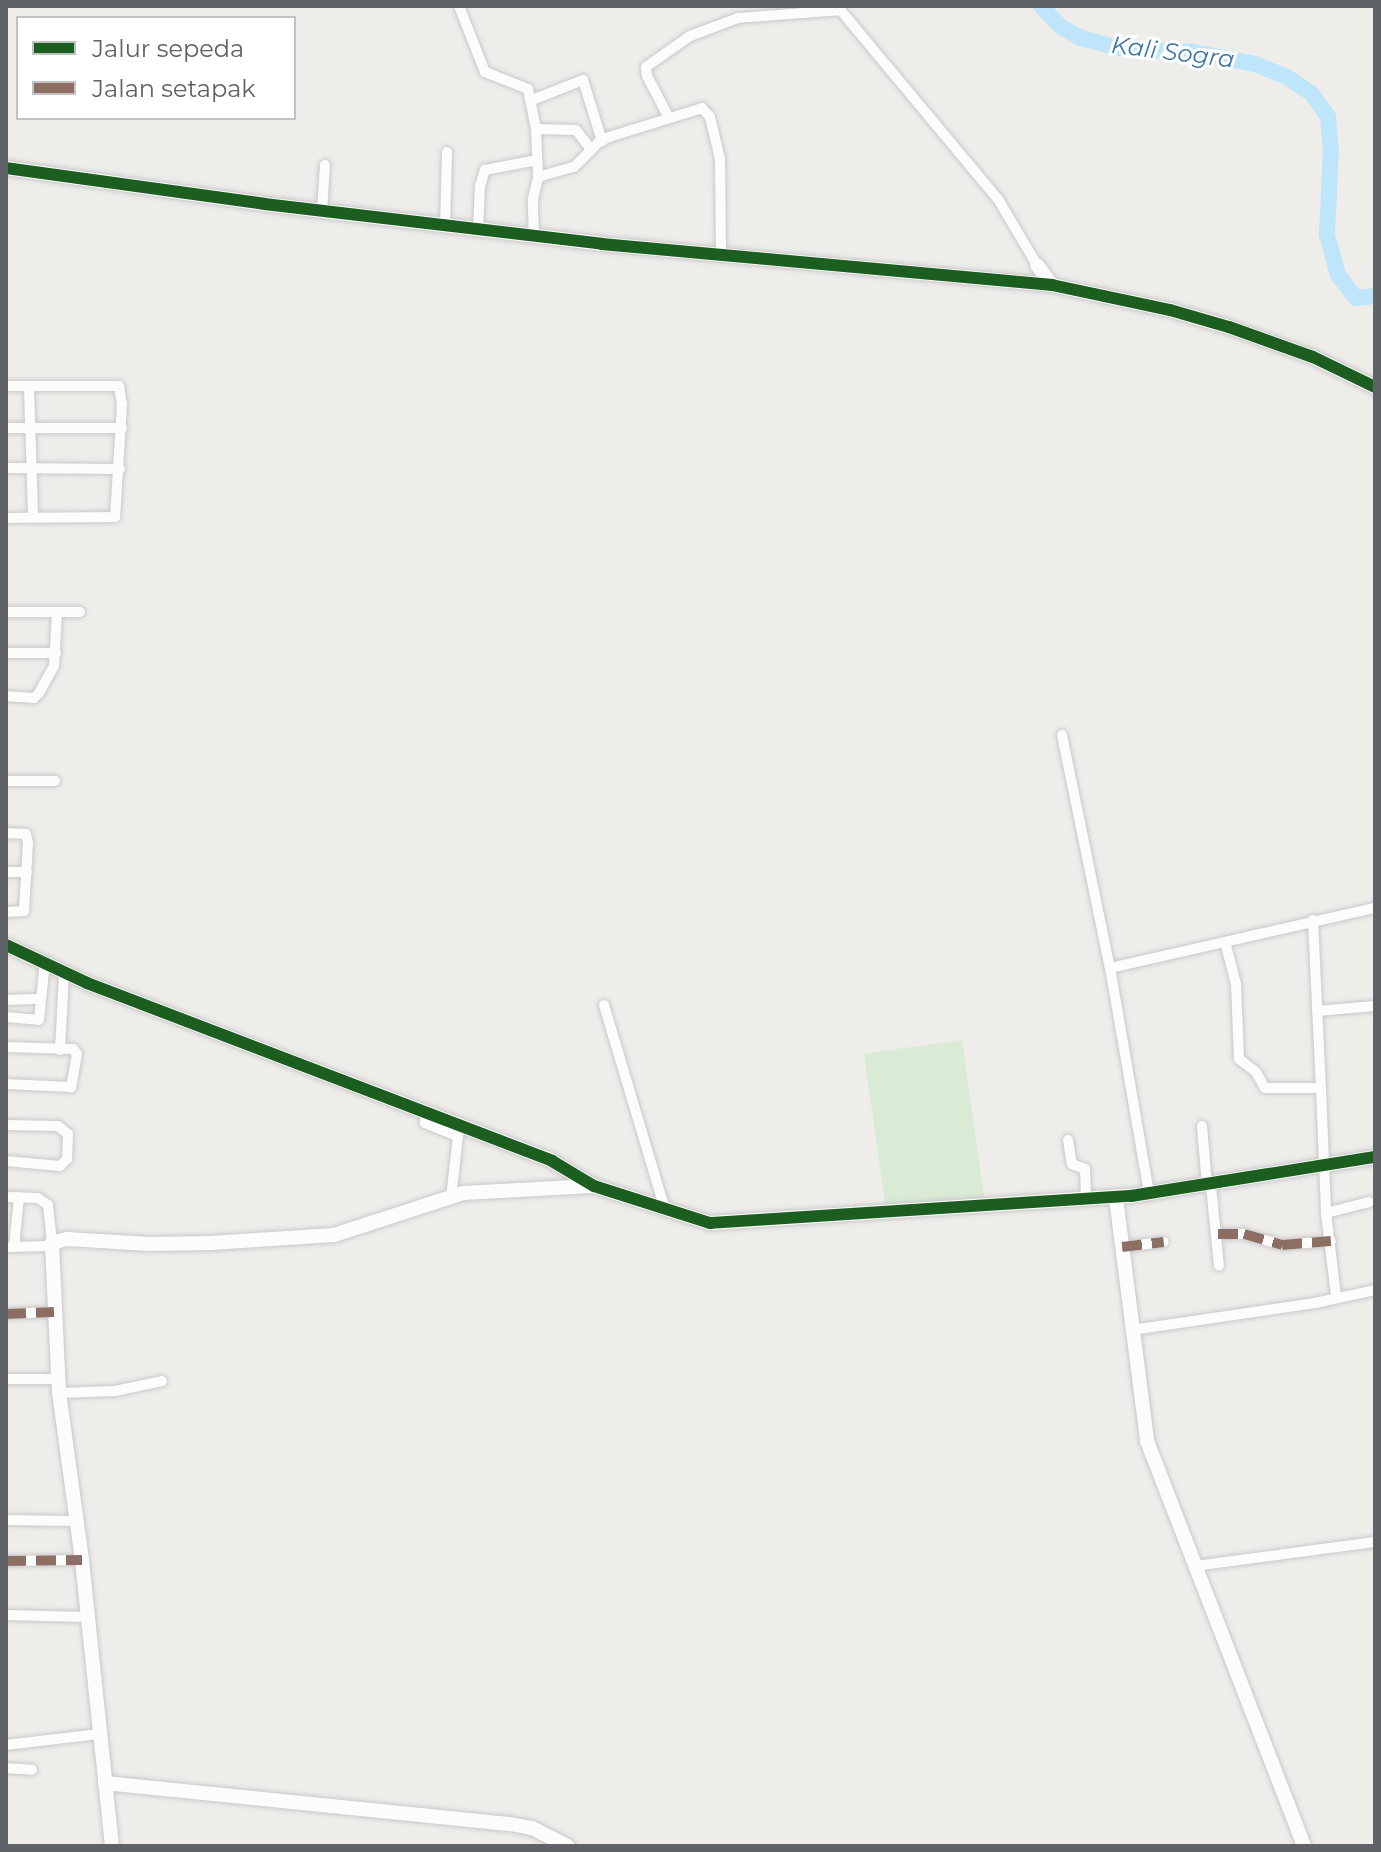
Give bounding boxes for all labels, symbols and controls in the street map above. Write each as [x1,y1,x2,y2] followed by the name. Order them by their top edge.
[16,16,296,120] legend
[1110,30,1236,74] water label: Kali Sogra
[92,34,244,63] text: Jalur sepeda
[92,74,256,103] text: Jalan setapak

